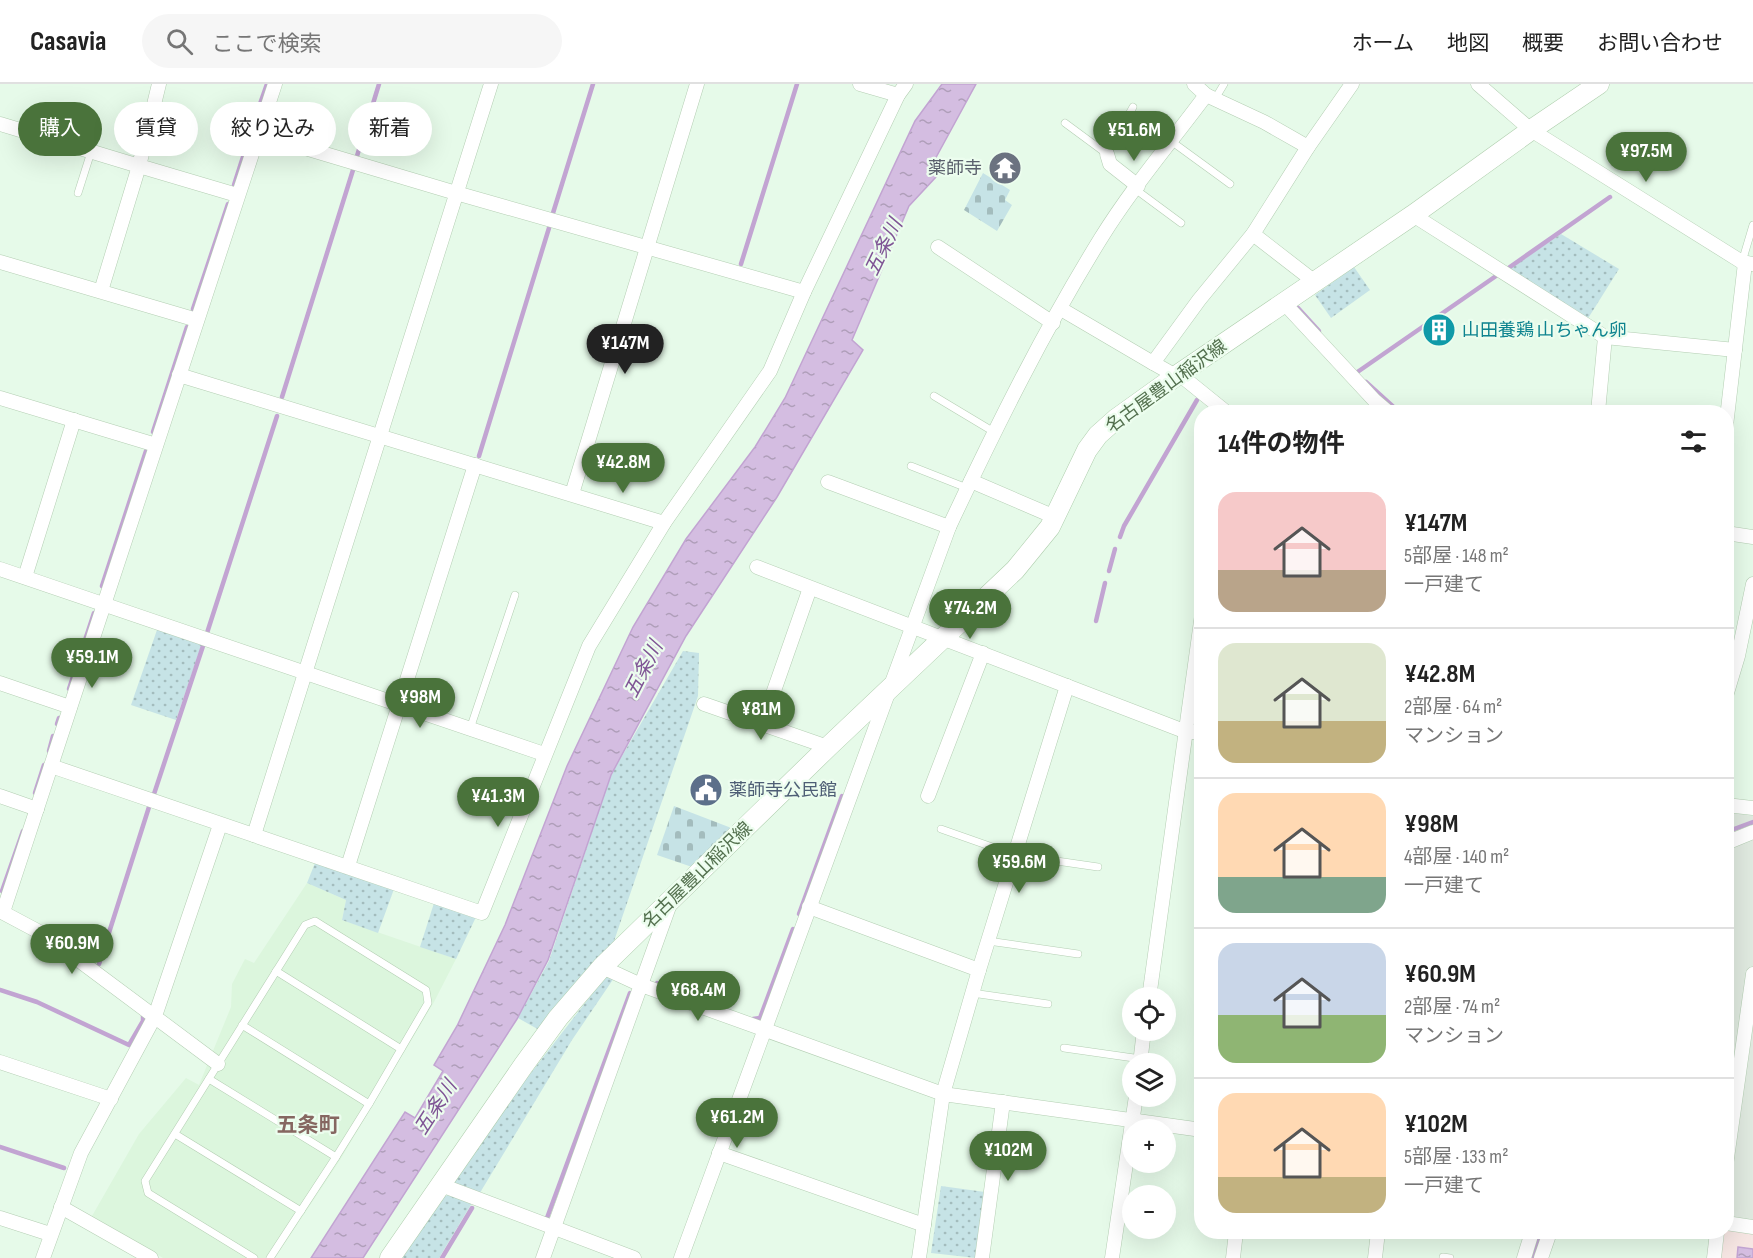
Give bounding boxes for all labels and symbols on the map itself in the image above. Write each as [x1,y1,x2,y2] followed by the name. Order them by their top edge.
[1085,111,1183,162] pin: ¥51.6M
[1597,132,1695,183] pin: ¥97.5M
[987,150,1023,186] temple icon: 薬師寺
[928,158,982,179] place label: 薬師寺
[860,213,909,280] water label: 五条川
[1421,312,1457,348] building icon: 山田養鶏 山ちゃん卵
[1462,320,1627,341] place label: 山田養鶏 山ちゃん卵
[583,324,667,375] pin: ¥147M
[1102,336,1231,437] street label: 名古屋豊山稲沢線
[574,443,672,494] pin: ¥42.8M
[921,589,1019,640] pin: ¥74.2M
[620,635,669,702] water label: 五条川
[43,638,141,689] pin: ¥59.1M
[384,678,456,729] pin: ¥98M
[725,690,797,741] pin: ¥81M
[688,772,724,808] public building icon: 薬師寺公民館
[449,777,547,828] pin: ¥41.3M
[729,780,837,801] place label: 薬師寺公民館
[638,818,756,933] street label: 名古屋豊山稲沢線
[970,843,1068,894] pin: ¥59.6M
[23,924,121,975] pin: ¥60.9M
[649,971,747,1022] pin: ¥68.4M
[409,1074,463,1139] water label: 五条川
[688,1098,786,1149] pin: ¥61.2M
[277,1113,340,1138] district label: 五条町
[966,1131,1050,1182] pin: ¥102M

